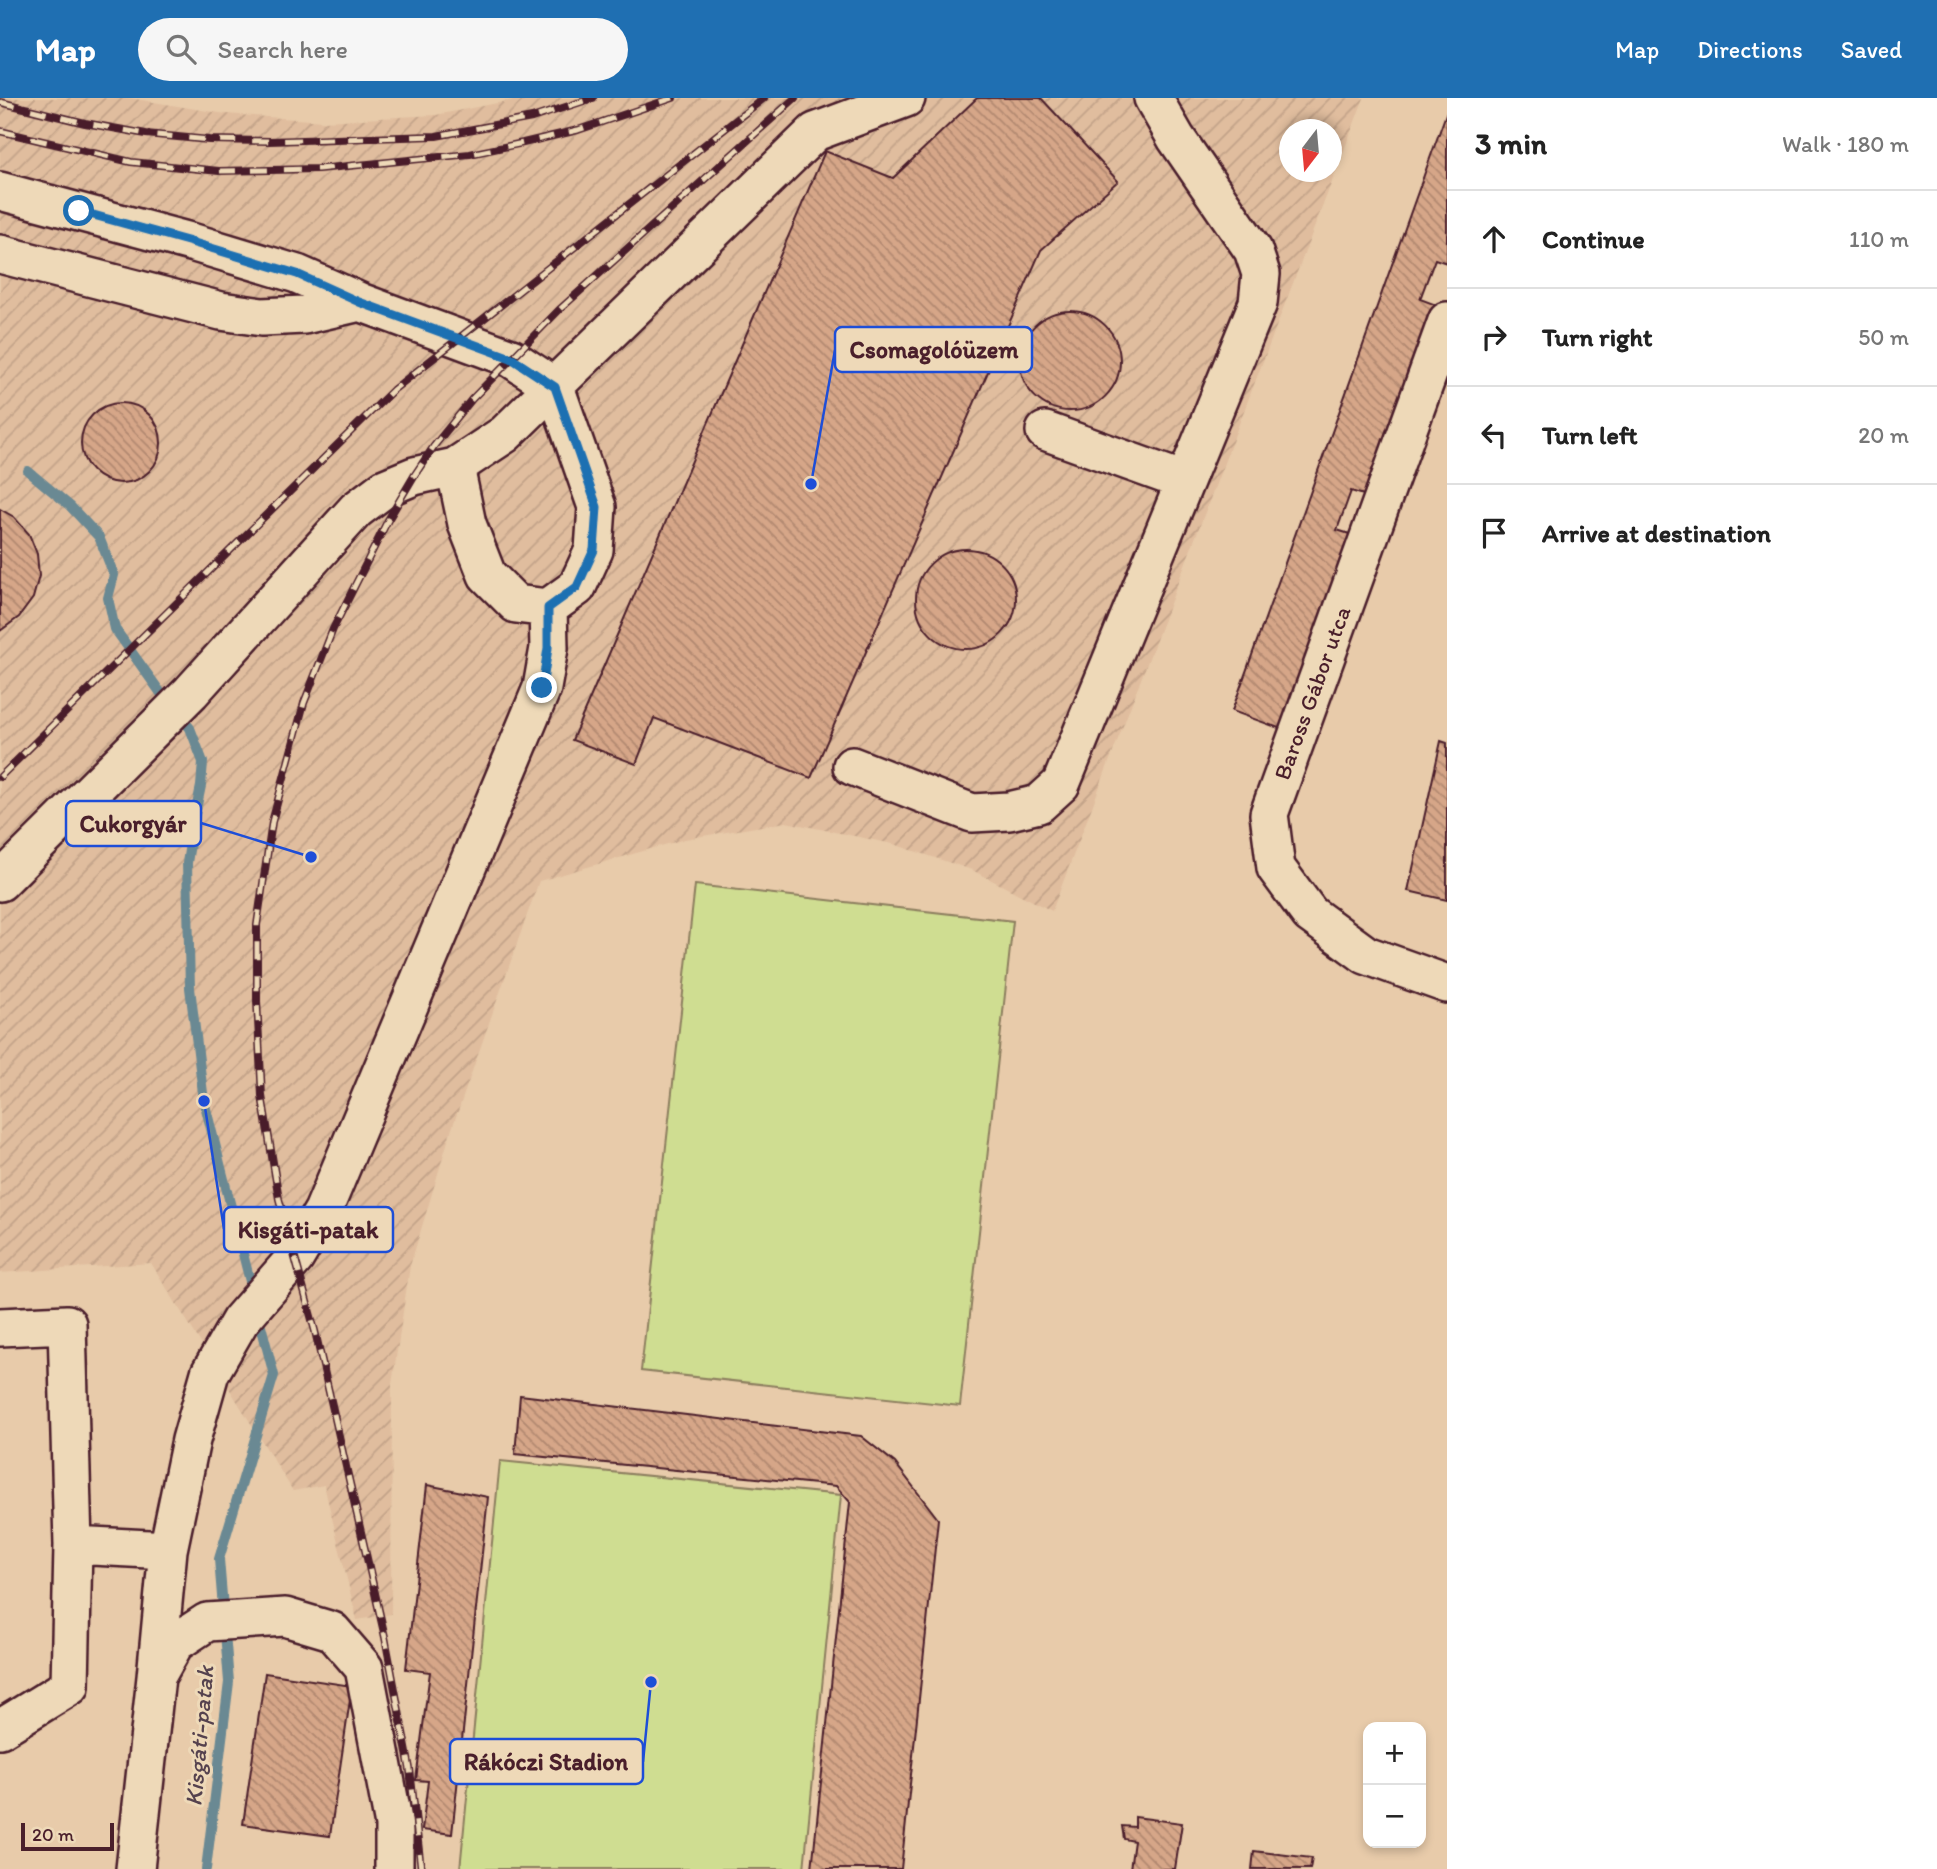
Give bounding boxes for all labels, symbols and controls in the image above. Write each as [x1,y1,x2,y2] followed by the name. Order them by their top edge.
[138,18,628,81] search box
[35,30,96,69] text: Map
[162,30,200,68] icon: search
[218,33,348,65] text: Search here
[1615,35,1659,64] text: Map
[1697,35,1803,64] text: Directions
[1841,35,1902,64] text: Saved
[1279,119,1342,182] north arrow
[1475,125,1547,162] text: 3 min
[1782,130,1909,158] text: Walk · 180 m
[63,195,94,226] route start
[1475,220,1513,258] icon: ahead
[1542,223,1645,255] text: Continue
[1849,225,1909,253] text: 110 m
[1475,318,1513,356] icon: right
[1542,321,1653,353] text: Turn right
[1858,323,1909,351] text: 50 m
[835,327,1032,372] callout: Csomagolóüzem
[850,335,1019,365] text: Csomagolóüzem
[1475,416,1513,454] icon: left
[1542,419,1638,451] text: Turn left
[1858,421,1909,449] text: 20 m
[1475,514,1513,552] icon: arrive
[1542,517,1771,549] text: Arrive at destination
[1268,602,1356,784] street label: Baross Gábor utca
[526,672,557,703] route end
[66,801,201,846] callout: Cukorgyár
[79,809,188,839] text: Cukorgyár
[224,1207,393,1252] callout: Kisgáti-patak
[238,1215,379,1245] text: Kisgáti-patak
[178,1663,220,1807] water label: Kisgáti-patak
[1363,1722,1426,1848] map controls
[1363,1722,1426,1785] button: +
[450,1739,643,1784] callout: Rákóczi Stadion
[464,1747,629,1776] text: Rákóczi Stadion
[1363,1785,1426,1848] button: −
[21,1820,114,1852] scale bar
[32,1823,74,1846] text: 20 m

